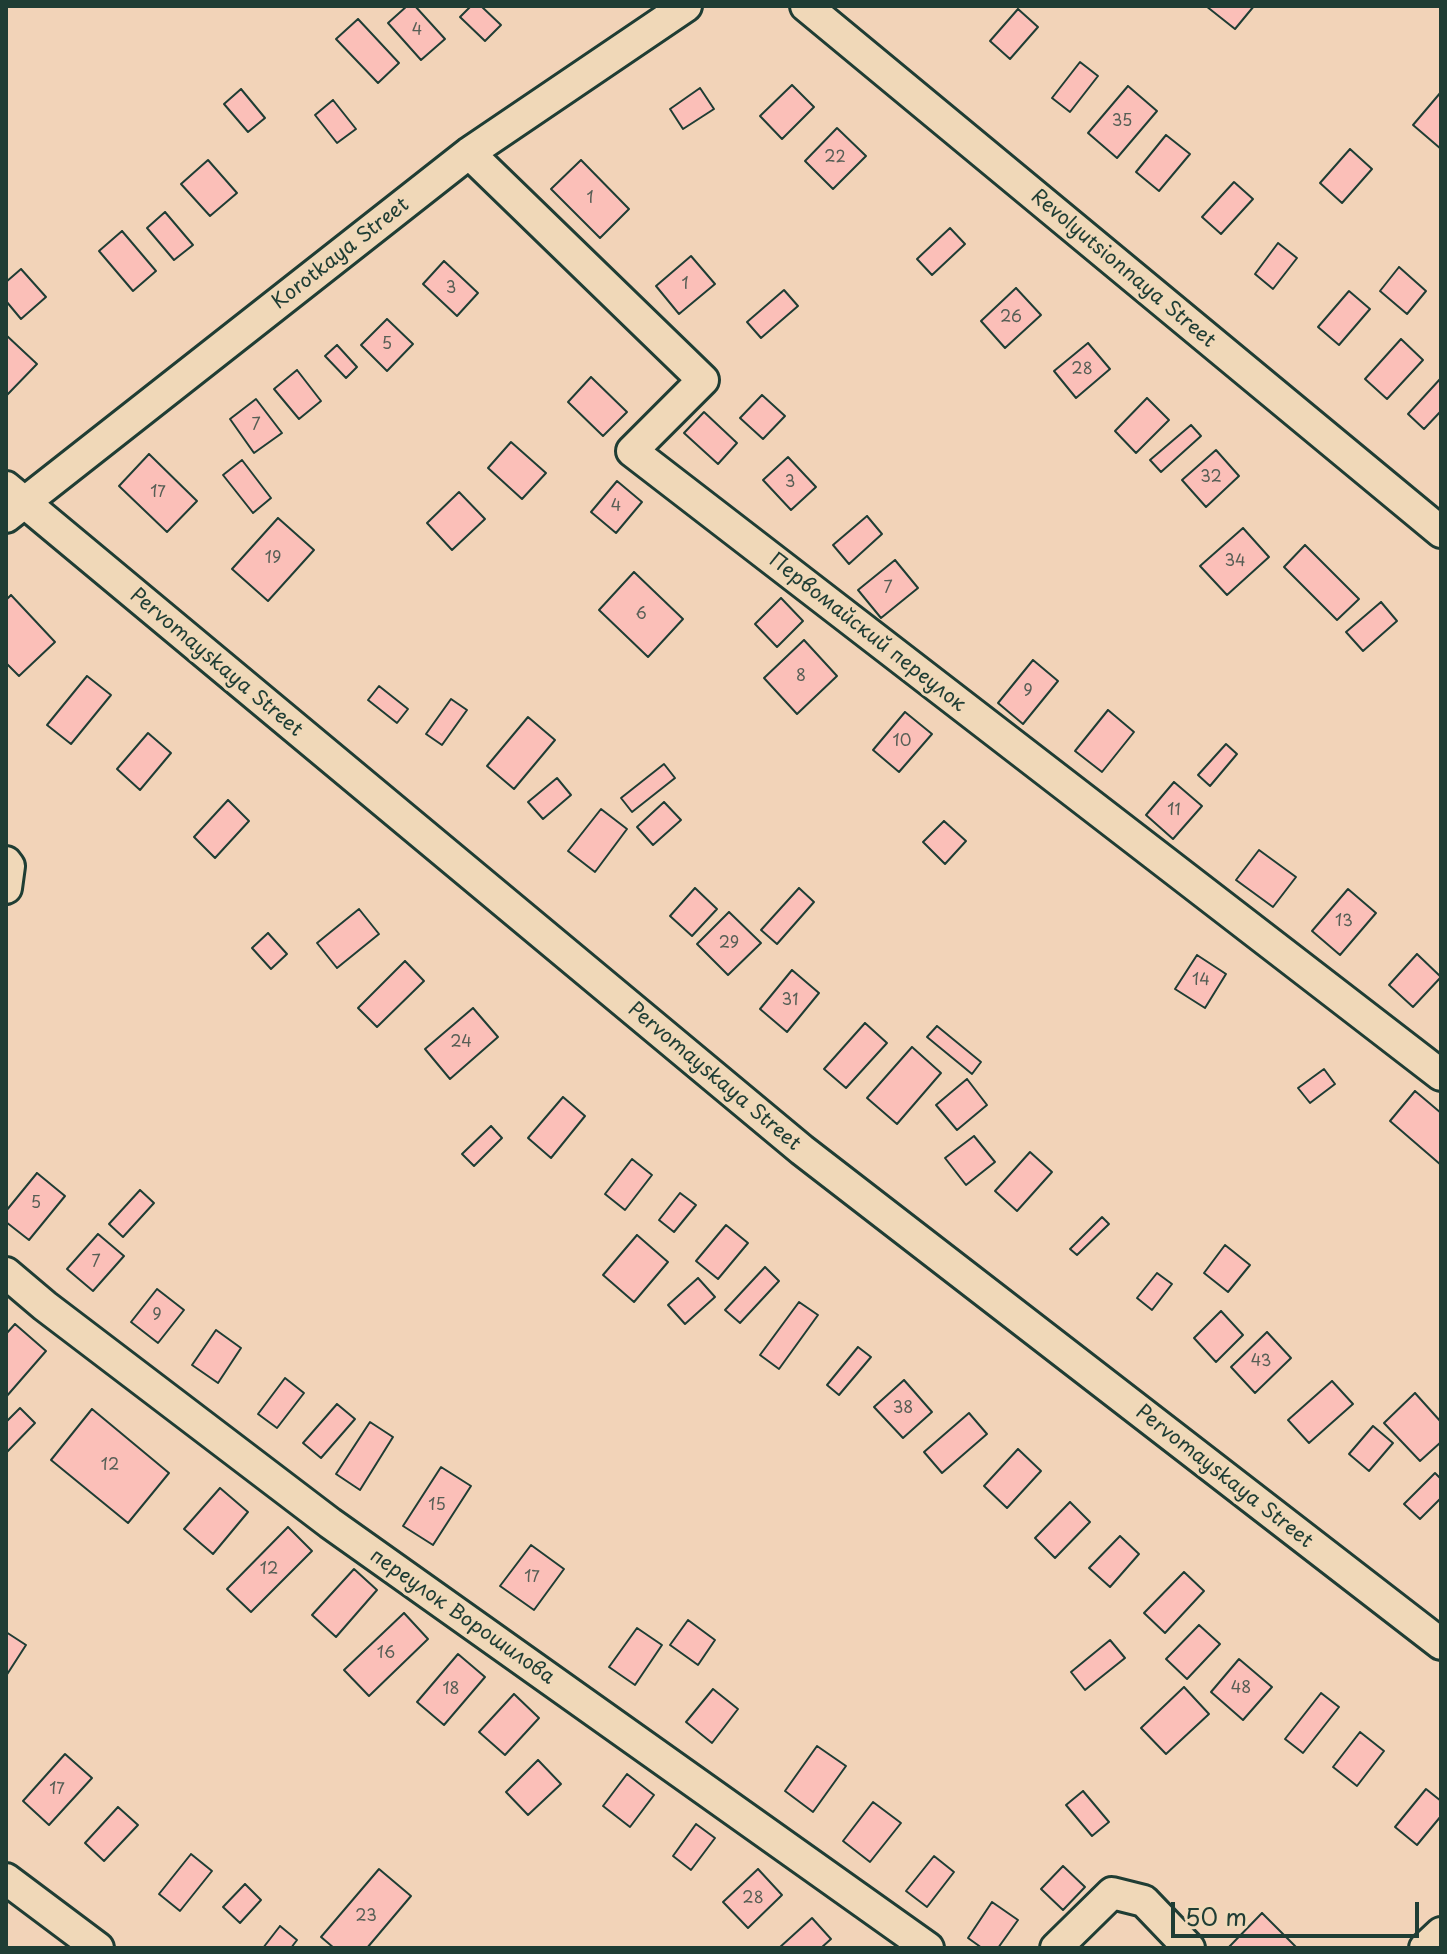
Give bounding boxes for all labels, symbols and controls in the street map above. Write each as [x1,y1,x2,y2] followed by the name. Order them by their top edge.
[412,21,422,41] house number: 4
[1112,112,1132,132] house number: 35
[824,148,846,168] house number: 22
[1026,185,1220,353] street label: Revolyutsionnaya Street
[586,189,594,209] house number: 1
[268,193,414,315] street label: Korotkaya Street
[681,275,689,295] house number: 1
[446,279,456,299] house number: 3
[1000,308,1022,328] house number: 26
[382,335,392,355] house number: 5
[1071,360,1093,380] house number: 28
[251,416,261,436] house number: 7
[1200,468,1222,488] house number: 32
[785,473,795,493] house number: 3
[150,483,166,503] house number: 17
[611,497,621,517] house number: 4
[265,549,281,569] house number: 19
[764,549,970,717] street label: Первомайский переулок
[1224,552,1246,572] house number: 34
[883,579,893,599] house number: 7
[125,584,307,742] street label: Pervomayskaya Street
[635,605,647,625] house number: 6
[796,667,806,687] house number: 8
[1023,682,1033,702] house number: 9
[893,732,911,752] house number: 10
[1167,801,1181,821] house number: 11
[1335,912,1353,932] house number: 13
[719,934,739,954] house number: 29
[1192,971,1210,991] house number: 14
[782,991,798,1011] house number: 31
[623,998,805,1156] street label: Pervomayskaya Street
[450,1033,472,1053] house number: 24
[31,1194,41,1214] house number: 5
[91,1253,101,1273] house number: 7
[152,1306,162,1326] house number: 9
[1251,1352,1271,1372] house number: 43
[893,1399,913,1419] house number: 38
[1131,1400,1317,1554] street label: Pervomayskaya Street
[101,1456,119,1476] house number: 12
[428,1496,446,1516] house number: 15
[365,1544,559,1690] street label: переулок Ворошилова
[260,1560,278,1580] house number: 12
[524,1568,540,1588] house number: 17
[377,1644,395,1664] house number: 16
[1231,1679,1251,1699] house number: 48
[442,1680,460,1700] house number: 18
[49,1780,65,1800] house number: 17
[1175,1886,1423,1936] scale bar
[742,1889,764,1909] house number: 28
[1185,1898,1247,1934] text: 50 m
[355,1907,377,1927] house number: 23

